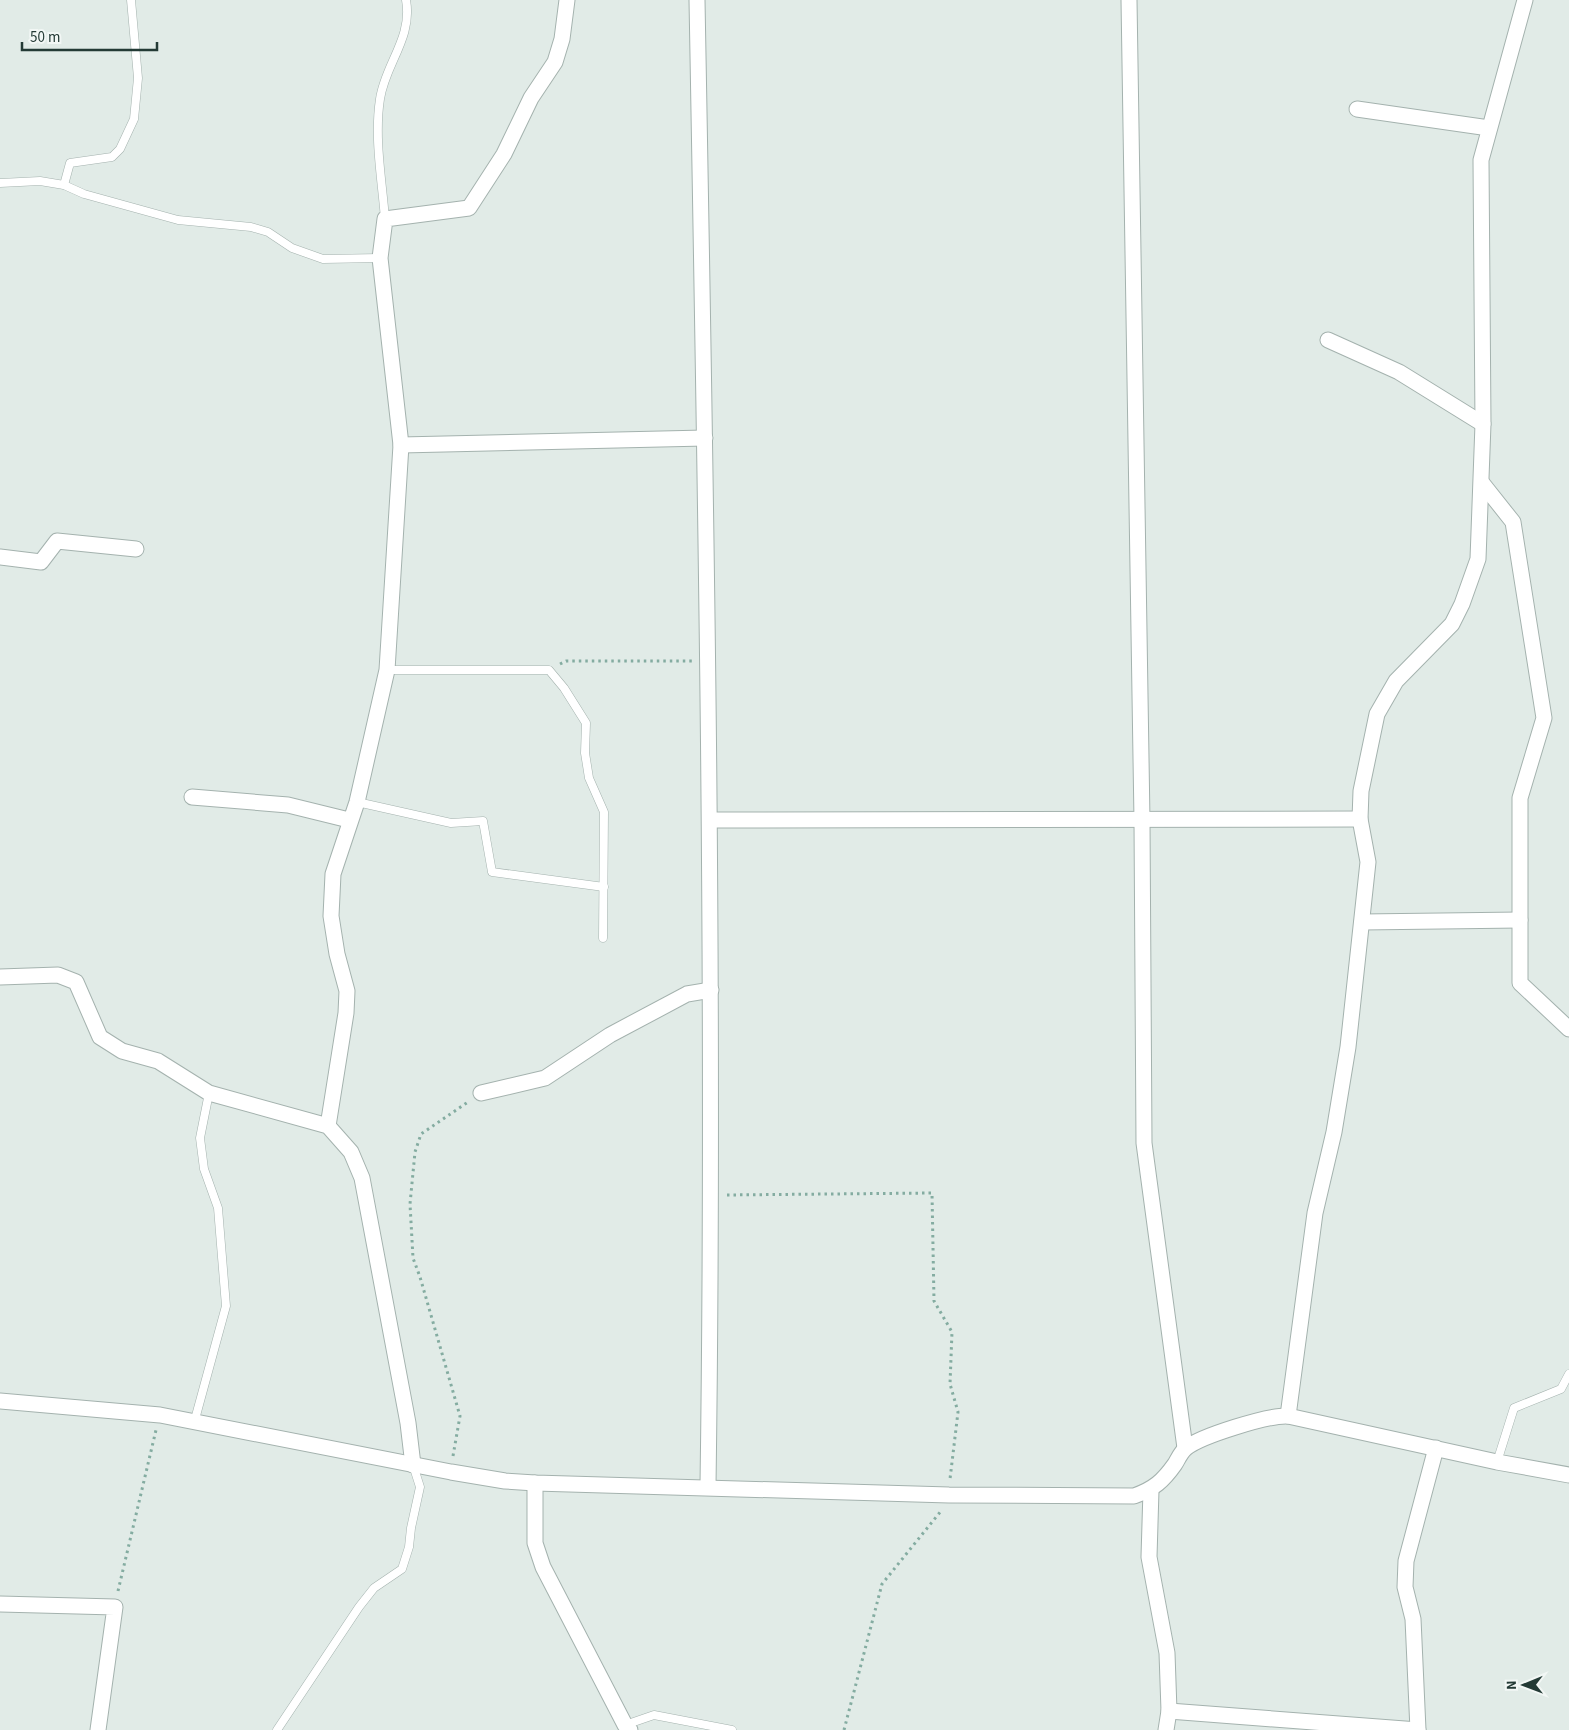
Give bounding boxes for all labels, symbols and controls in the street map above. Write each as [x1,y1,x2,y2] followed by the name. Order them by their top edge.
[22,20,158,52] scale bar
[30,27,60,48] text: 50 m
[1499,1660,1549,1710] north arrow
[1502,1680,1522,1690] text: N

